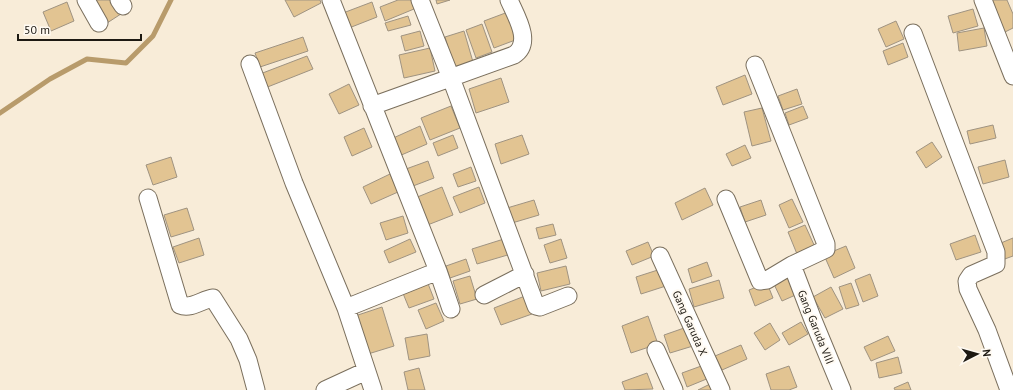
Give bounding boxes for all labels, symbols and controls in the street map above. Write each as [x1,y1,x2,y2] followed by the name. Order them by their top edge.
[18,16,141,42] scale bar
[24,22,50,37] text: 50 m
[669,288,711,358] street label: Gang Garuda X
[795,288,837,366] street label: Gang Garuda VIII
[957,334,997,374] north arrow
[980,349,994,357] text: N

